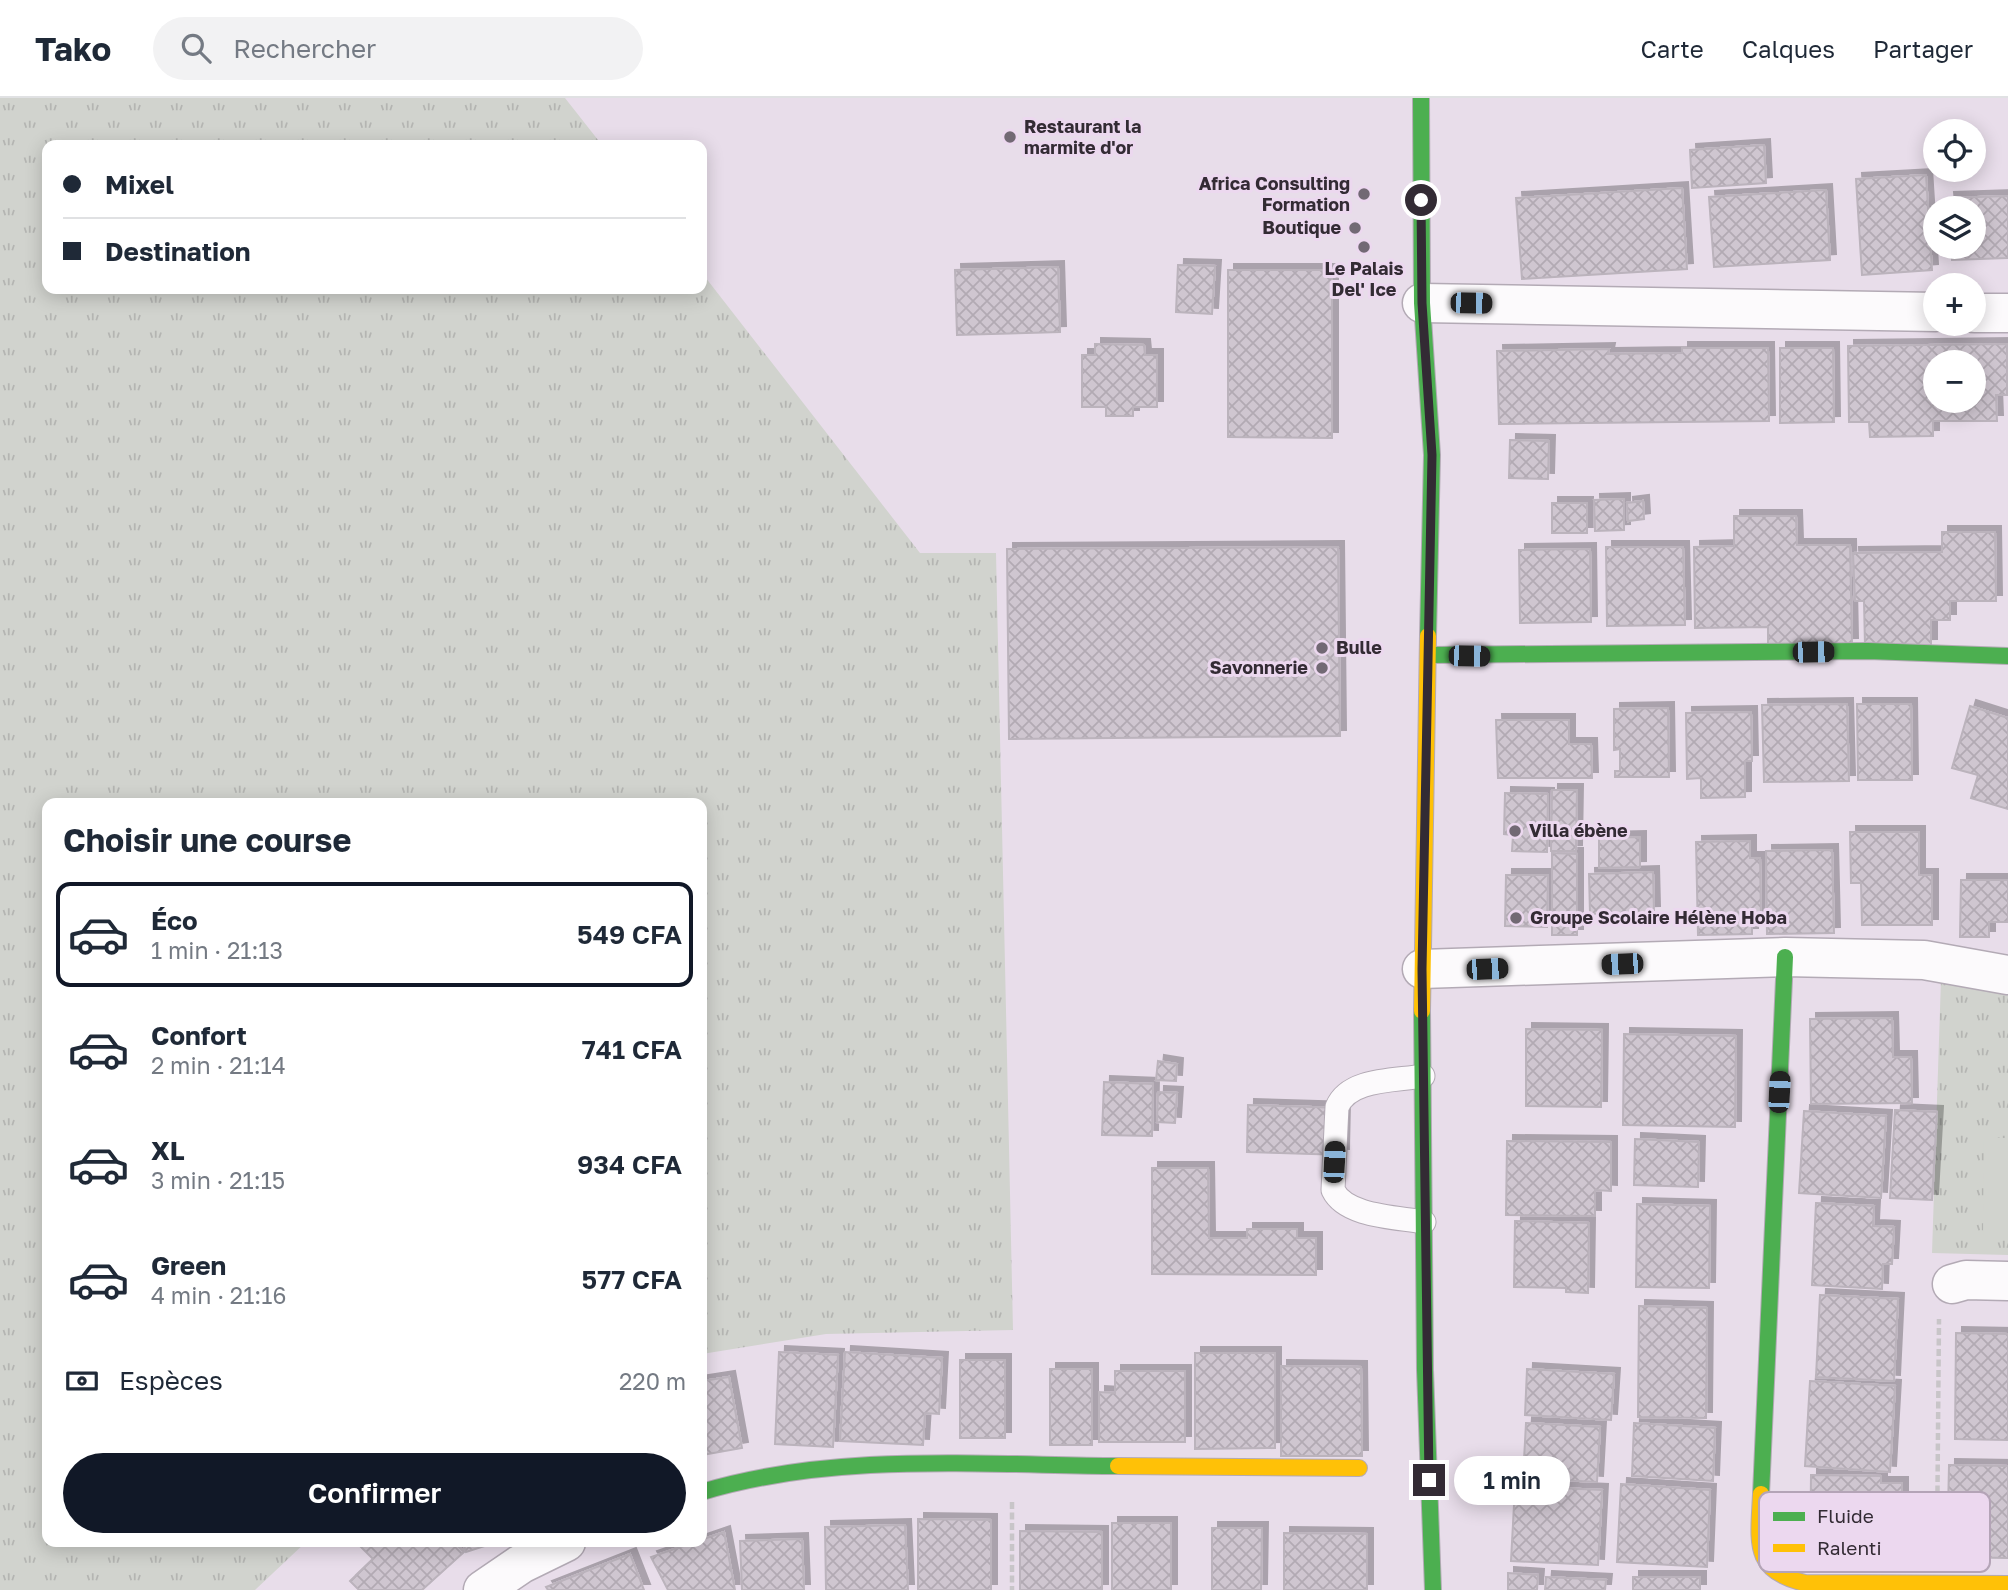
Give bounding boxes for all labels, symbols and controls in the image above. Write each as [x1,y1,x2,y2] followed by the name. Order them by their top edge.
[153,17,643,80] search box
[35,29,111,68] text: Tako
[177,29,215,67] icon: search
[233,33,376,64] text: Rechercher
[1640,34,1704,63] text: Carte
[1742,34,1835,63] text: Calques
[1873,34,1973,63] text: Partager
[1024,115,1141,158] place label: Restaurant la marmite d'or
[1923,119,1986,413] map controls
[1923,119,1986,182] button: locate
[1002,129,1018,145] marker: Restaurant la marmite d'or
[105,169,174,200] text: Mixel
[1199,172,1350,215] place label: Africa Consulting Formation
[1405,184,1437,216] route start
[1356,186,1372,202] marker: Africa Consulting Formation
[1923,196,1986,259] button: layers
[1262,216,1341,238] place label: Boutique
[1347,220,1363,236] marker: Boutique
[105,236,251,267] text: Destination
[1356,239,1372,255] marker: Le Palais Del' Ice
[1324,257,1404,300] place label: Le Palais Del' Ice
[1923,273,1986,336] button: +
[1450,292,1493,314] car
[1923,350,1986,413] button: −
[1336,636,1382,658] place label: Bulle
[1314,640,1330,656] marker: Bulle
[1792,641,1835,663] car
[1448,645,1491,667] car
[1210,656,1308,678] place label: Savonnerie
[1314,660,1330,676] marker: Savonnerie
[1529,819,1628,841] place label: Villa ébène
[63,821,351,859] text: Choisir une course
[1507,823,1523,839] marker: Villa ébène
[67,903,130,966] icon: car
[151,905,198,936] text: Éco
[1530,906,1787,928] place label: Groupe Scolaire Hélène Hoba
[1508,910,1524,926] marker: Groupe Scolaire Hélène Hoba
[577,919,682,950] text: 549 CFA
[151,936,283,964] text: 1 min · 21:13
[1601,953,1644,975] car
[1466,958,1509,980] car
[67,1018,130,1081] icon: car
[151,1020,247,1051] text: Confort
[582,1034,682,1065] text: 741 CFA
[151,1051,286,1079] text: 2 min · 21:14
[1768,1070,1791,1114] car
[67,1133,130,1196] icon: car
[151,1135,185,1166] text: XL
[1323,1140,1346,1184] car
[577,1149,682,1180] text: 934 CFA
[151,1166,285,1194] text: 3 min · 21:15
[67,1248,130,1311] icon: car
[151,1250,226,1281] text: Green
[582,1264,682,1295] text: 577 CFA
[151,1281,286,1309] text: 4 min · 21:16
[63,1362,101,1400] icon: cash
[119,1365,223,1396] text: Espèces
[619,1367,686,1395] text: 220 m
[63,1453,686,1533] button: Confirmer
[1454,1456,1569,1504] callout: 1 min
[1413,1464,1445,1496] route end
[1483,1466,1541,1494] text: 1 min
[1759,1492,1990,1572] legend
[1817,1504,1874,1527] text: Fluide
[1817,1536,1882,1559] text: Ralenti

